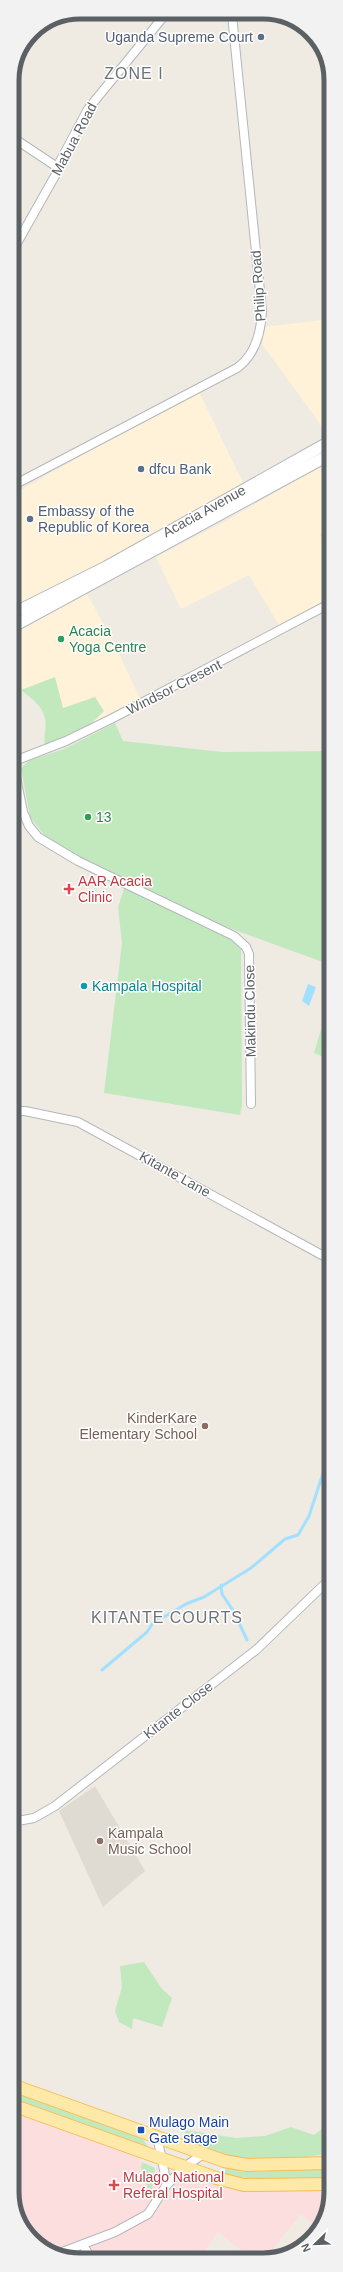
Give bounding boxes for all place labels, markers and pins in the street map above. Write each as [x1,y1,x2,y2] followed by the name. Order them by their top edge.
[105,29,253,45] place label: Uganda Supreme Court
[256,32,266,42] marker: Uganda Supreme Court
[149,461,212,477] place label: dfcu Bank
[136,464,146,474] marker: dfcu Bank
[38,503,150,535] place label: Embassy of the Republic of Korea
[25,514,35,524] marker: Embassy of the Republic of Korea
[69,623,147,655] place label: Acacia Yoga Centre
[56,634,66,644] marker: Acacia Yoga Centre
[96,809,112,825] place label: 13
[83,812,93,822] marker: 13
[78,873,152,905] place label: AAR Acacia Clinic
[63,883,75,895] marker: AAR Acacia Clinic
[92,978,202,994] place label: Kampala Hospital
[79,981,89,991] marker: Kampala Hospital
[79,1410,197,1442] place label: KinderKare Elementary School
[200,1421,210,1431] marker: KinderKare Elementary School
[108,1825,191,1857] place label: Kampala Music School
[95,1836,105,1846] marker: Kampala Music School
[149,2114,229,2146] place label: Mulago Main Gate stage
[136,2125,146,2135] marker: Mulago Main Gate stage
[123,2169,224,2201] place label: Mulago National Referal Hospital
[108,2179,120,2191] marker: Mulago National Referal Hospital

